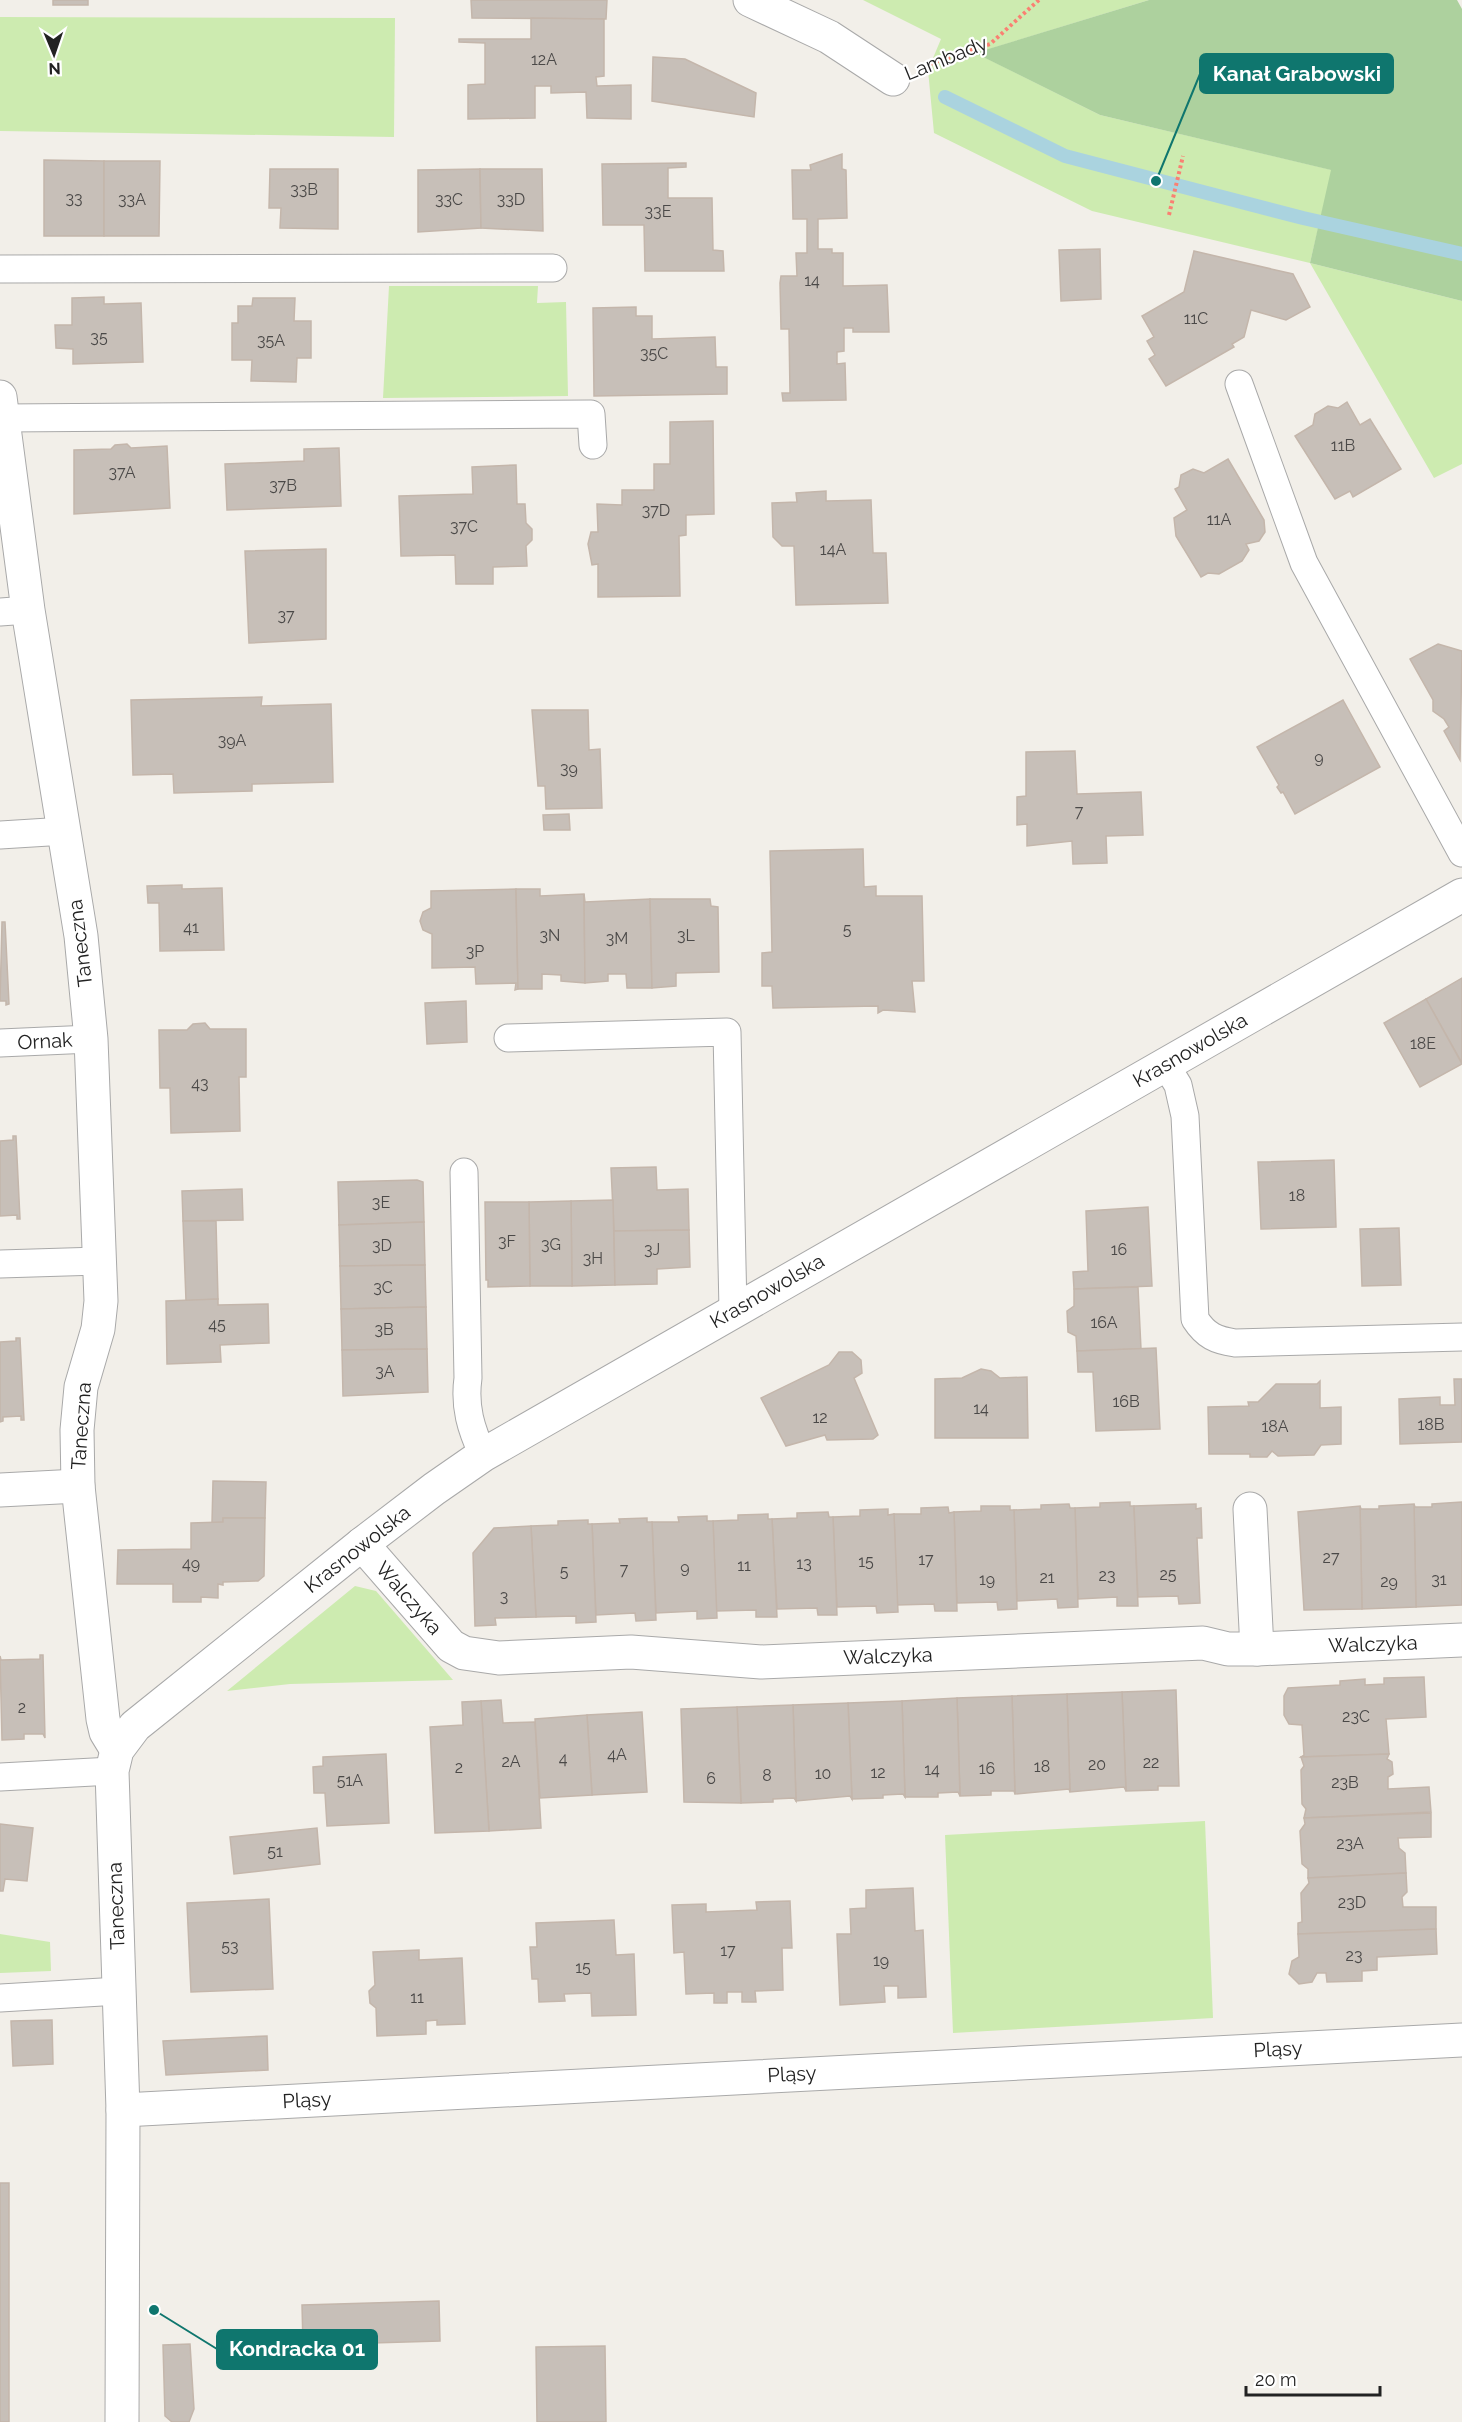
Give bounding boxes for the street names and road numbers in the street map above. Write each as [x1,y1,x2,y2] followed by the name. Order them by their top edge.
[901,30,991,86] street label: Lambady
[63,898,97,988] street label: Taneczna
[1129,1008,1251,1092] street label: Krasnowolska
[17,1028,74,1054] street label: Ornak
[706,1249,828,1333] street label: Krasnowolska
[66,1381,96,1471] street label: Taneczna
[299,1500,415,1598] street label: Krasnowolska
[371,1556,447,1640] street label: Walczyka
[1328,1630,1418,1658] street label: Walczyka
[843,1642,933,1670] street label: Walczyka
[102,1862,130,1950] street label: Taneczna
[1253,2036,1303,2062] street label: Pląsy
[767,2061,817,2087] street label: Pląsy
[282,2087,332,2113] street label: Pląsy

